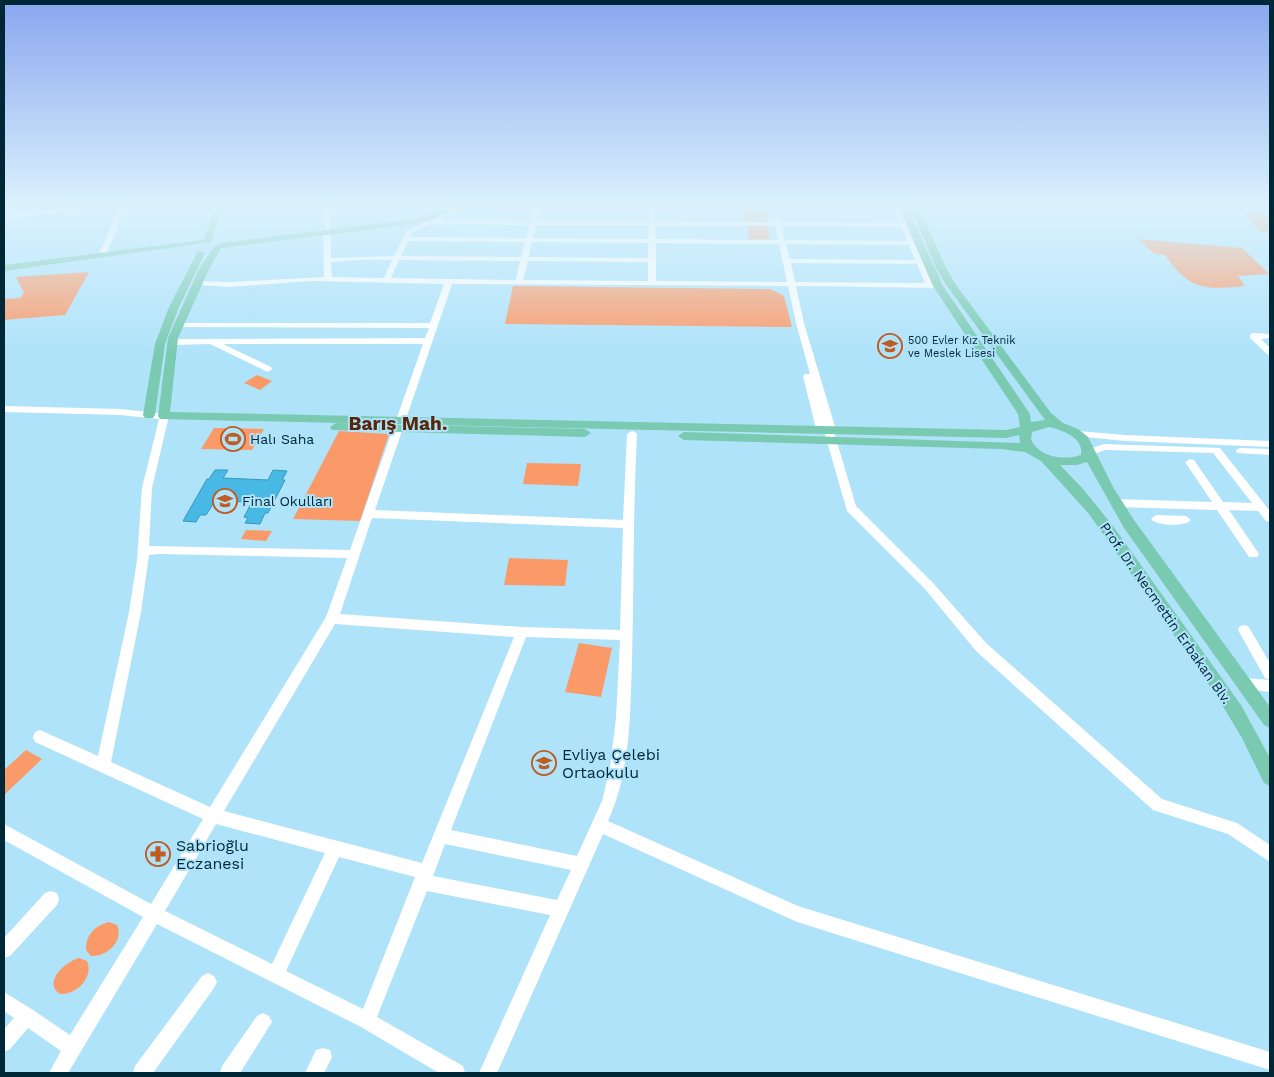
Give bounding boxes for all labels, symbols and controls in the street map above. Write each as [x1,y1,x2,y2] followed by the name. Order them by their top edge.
[877,333,903,359] school or university icon: 500 Evler Kız Teknik ve Meslek Lisesi
[908,334,1015,360] place label: 500 Evler Kız Teknik ve Meslek Lisesi
[349,412,447,435] district label: Barış Mah.
[220,426,246,452] sports icon: Halı Saha
[250,431,314,447] place label: Halı Saha
[212,488,238,514] school or university icon: Final Okulları
[242,493,332,509] place label: Final Okulları
[1097,519,1235,707] street label: Prof. Dr. Necmettin Erbakan Blv.
[562,745,660,782] place label: Evliya Çelebi Ortaokulu
[531,750,557,776] school or university icon: Evliya Çelebi Ortaokulu
[176,836,249,873] place label: Sabrioğlu Eczanesi
[145,841,171,867] pharmacy icon: Sabrioğlu Eczanesi

